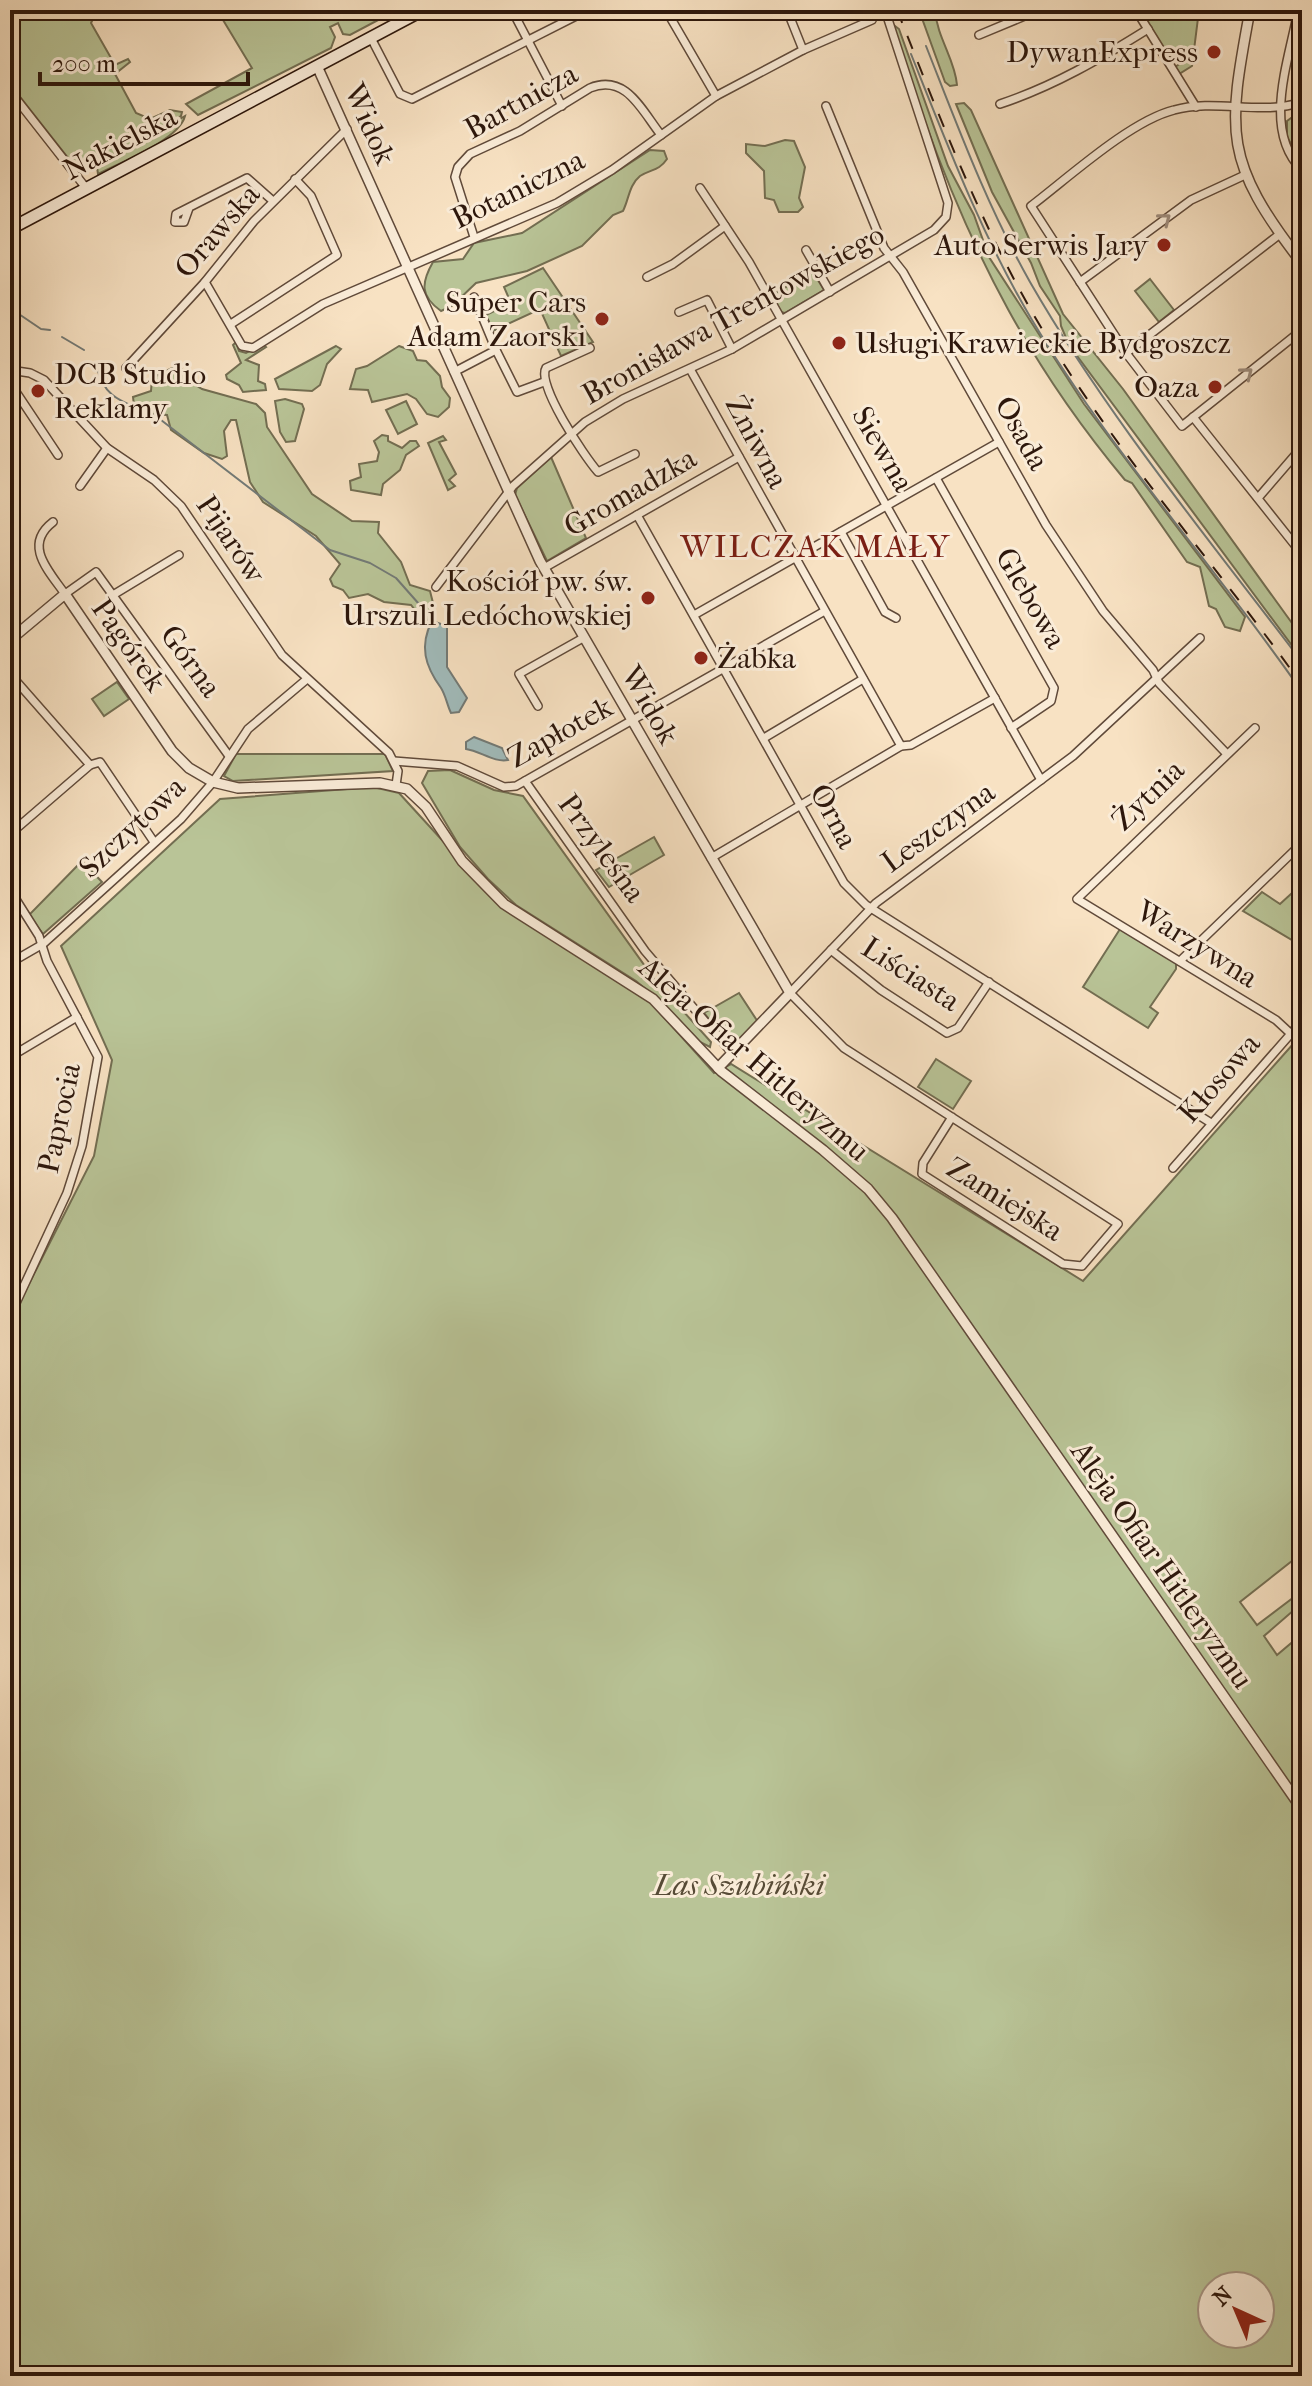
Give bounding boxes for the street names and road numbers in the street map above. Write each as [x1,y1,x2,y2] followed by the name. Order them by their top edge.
[459,56,585,147] street label: Bartnicza
[336,77,403,171] street label: Widok
[58,98,184,188] street label: Nakielska
[446,142,591,237] street label: Botaniczna
[167,177,268,285] street label: Orawska
[576,217,890,412] street label: Bronisława Trentowskiego
[718,390,796,496] street label: Żniwna
[987,390,1057,477] street label: Osada
[844,401,921,499] street label: Siewna
[558,440,703,544] street label: Gromadzka
[189,489,273,590] street label: Pijarów
[988,542,1074,656] street label: Glebowa
[84,592,173,699] street label: Pagórek
[153,619,229,705] street label: Górna
[613,659,686,751] street label: Widok
[502,689,619,775] street label: Zapłotek
[1105,752,1192,838] street label: Żytnia
[72,769,194,885] street label: Szczytowa
[875,774,1003,880] street label: Leszczyna
[802,778,865,855] street label: Orna
[551,787,653,910] street label: Przyleśna
[1129,893,1265,996] street label: Warzywna
[855,930,967,1020] street label: Liściasta
[631,949,876,1169] street label: Aleja Ofiar Hitleryzmu
[1171,1026,1268,1130] street label: Kłosowa
[31,1059,88,1176] street label: Paprocia
[940,1150,1070,1249] street label: Zamiejska
[1063,1434,1260,1696] street label: Aleja Ofiar Hitleryzmu

